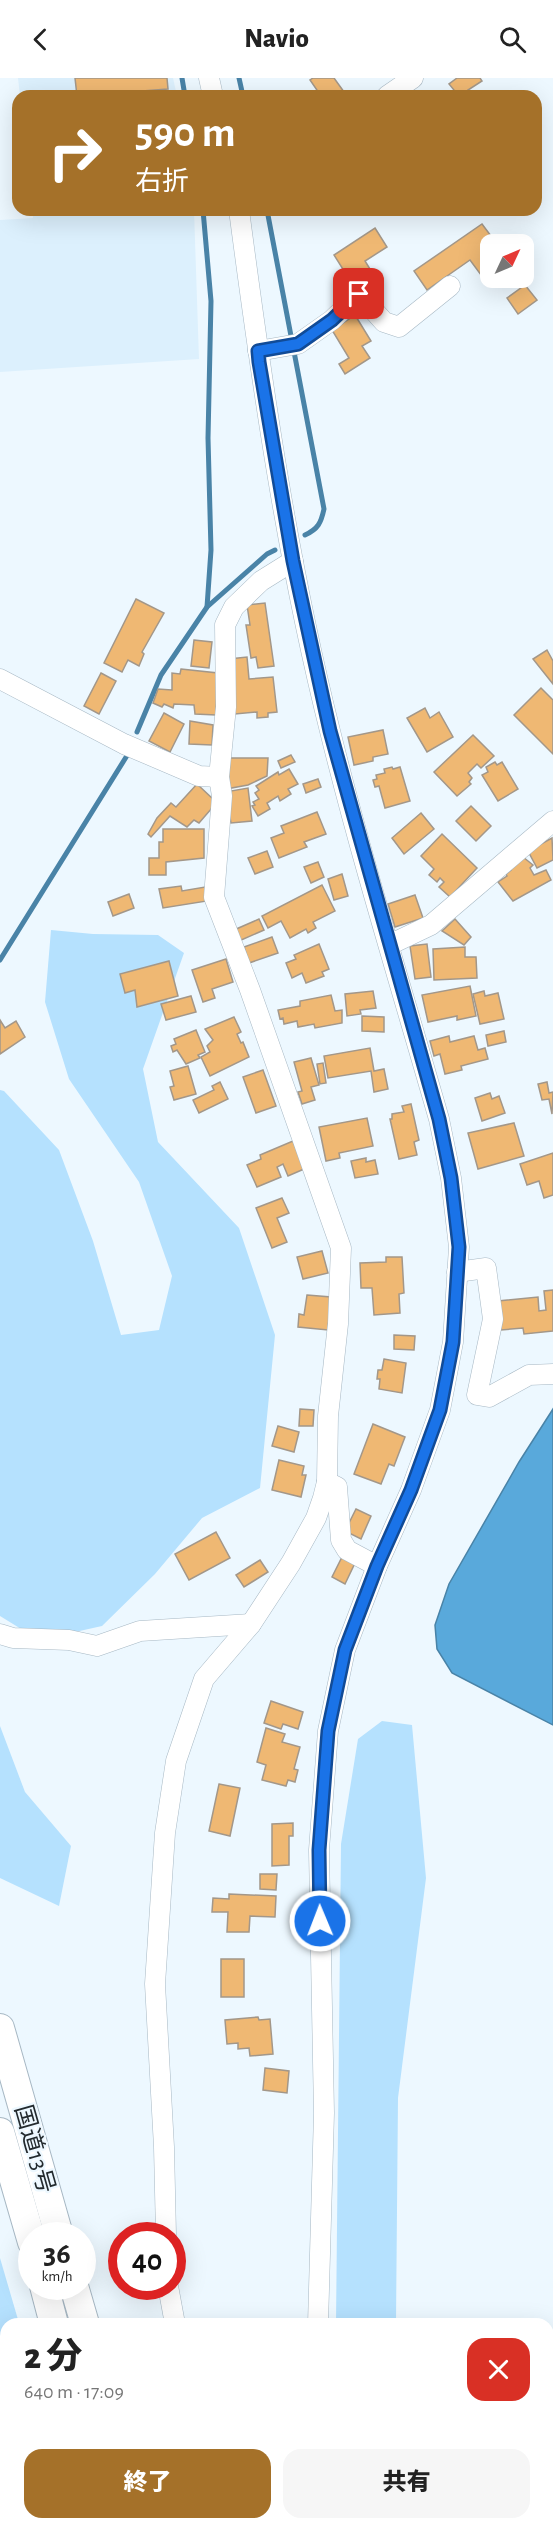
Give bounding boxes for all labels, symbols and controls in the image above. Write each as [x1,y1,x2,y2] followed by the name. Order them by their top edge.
[24,23,57,56] icon: back
[496,23,529,56] icon: search
[244,25,309,52] text: Navio
[135,112,236,154] text: 590 m
[36,114,114,192] icon: right
[135,168,189,195] text: 右折
[480,234,534,288] north arrow
[480,234,534,288] map controls
[333,268,384,319] pin
[342,277,375,310] icon: arrive
[288,1889,352,1953] position arrow
[10,2102,60,2196] street label: 国道13号
[108,2222,186,2300] speed limit sign: 40
[43,2239,71,2269] text: 36
[42,2269,72,2284] text: km/h
[467,2338,530,2401] button: close
[24,2339,82,2375] text: 2 分
[24,2382,124,2402] text: 640 m · 17:09
[24,2449,271,2518] button: 終了
[283,2449,530,2518] button: 共有

